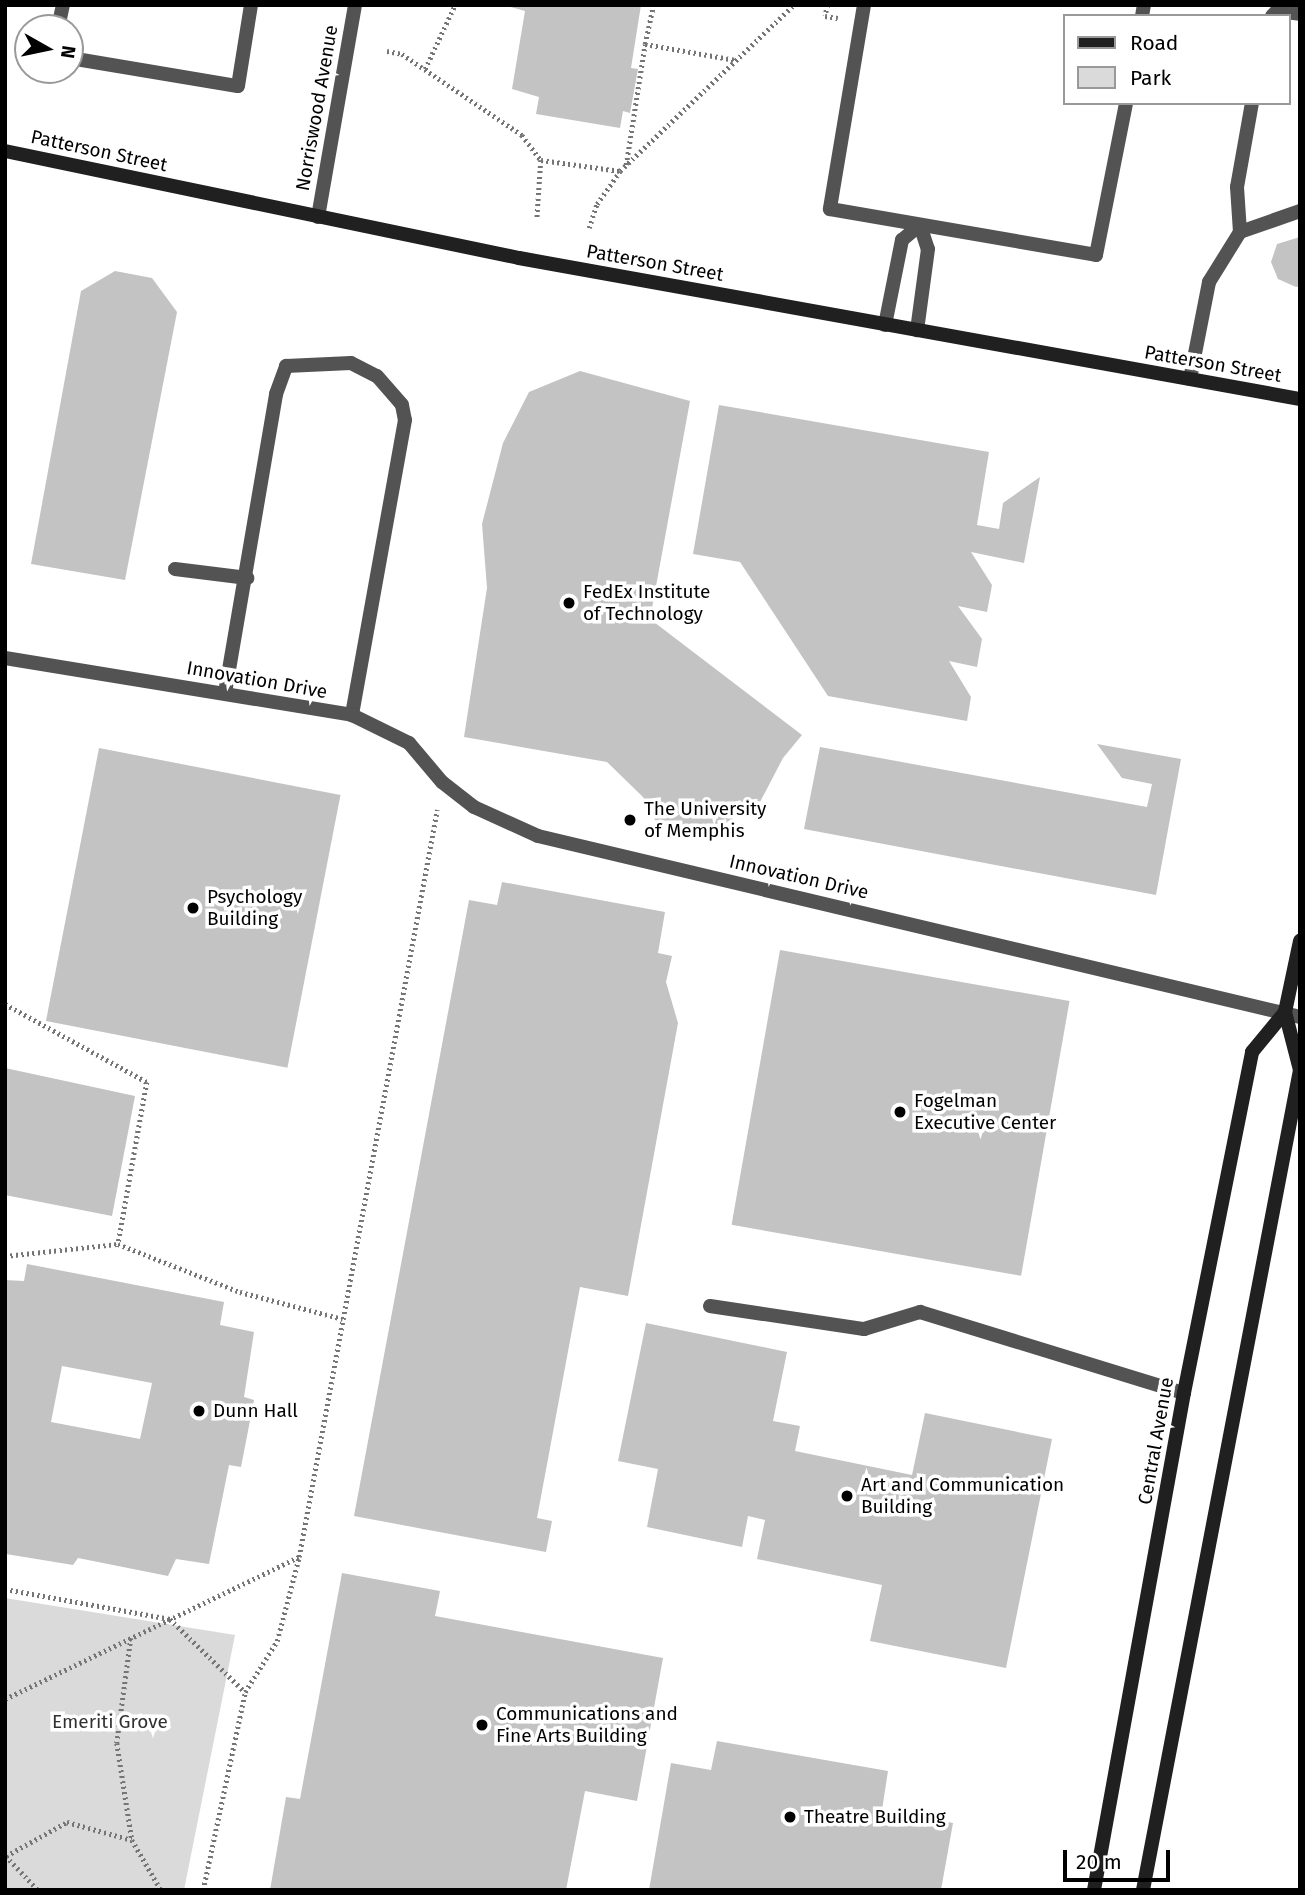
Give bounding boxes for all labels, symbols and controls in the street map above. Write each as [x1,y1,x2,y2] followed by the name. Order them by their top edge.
[14,14,84,84] north arrow
[1064,14,1291,105] legend
[291,23,343,193] street label: Norriswood Avenue
[1130,30,1178,56] text: Road
[56,44,81,60] text: N
[1130,65,1171,91] text: Park
[29,125,169,177] street label: Patterson Street
[585,240,725,286] street label: Patterson Street
[1143,341,1283,387] street label: Patterson Street
[583,581,710,625] place label: FedEx Institute of Technology
[561,595,577,611] marker: FedEx Institute of Technology
[185,656,329,704] street label: Innovation Drive
[644,798,766,842] place label: The University of Memphis
[622,812,638,828] marker: The University of Memphis
[727,850,871,904] street label: Innovation Drive
[207,886,302,930] place label: Psychology Building
[185,900,201,916] marker: Psychology Building
[914,1090,1056,1134] place label: Fogelman Executive Center
[892,1104,908,1120] marker: Fogelman Executive Center
[1134,1375,1178,1507] street label: Central Avenue
[213,1400,298,1422] place label: Dunn Hall
[191,1403,207,1419] marker: Dunn Hall
[861,1474,1064,1518] place label: Art and Communication Building
[839,1488,855,1504] marker: Art and Communication Building
[496,1703,678,1747] place label: Communications and Fine Arts Building
[52,1711,168,1733] park label: Emeriti Grove
[474,1717,490,1733] marker: Communications and Fine Arts Building
[804,1806,946,1828] place label: Theatre Building
[782,1809,798,1825] marker: Theatre Building
[1067,1836,1174,1880] scale bar
[1076,1849,1122,1875] text: 20 m

